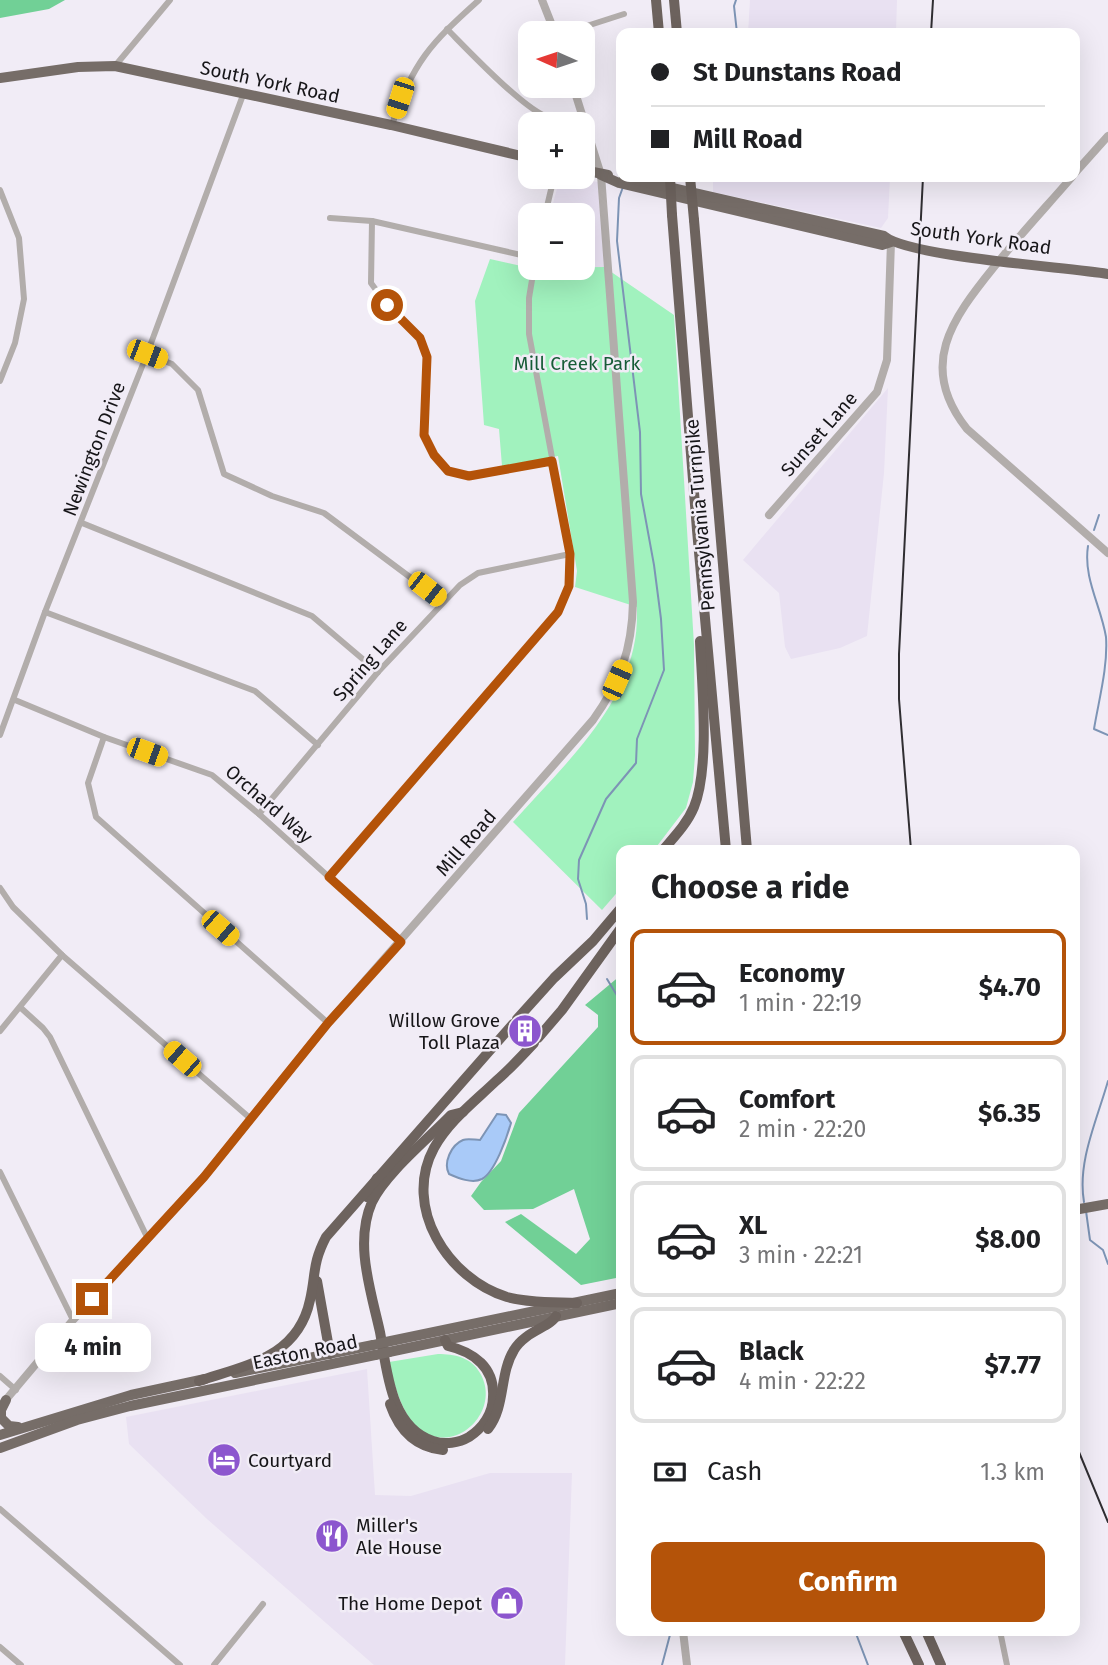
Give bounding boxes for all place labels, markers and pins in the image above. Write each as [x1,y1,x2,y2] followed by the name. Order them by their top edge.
[389,1009,500,1054] place label: Willow Grove Toll Plaza
[506,1012,544,1050] building icon: Willow Grove Toll Plaza
[205,1441,243,1479] hotel icon: Courtyard
[248,1449,332,1472] place label: Courtyard
[356,1514,442,1559] place label: Miller's Ale House
[313,1517,351,1555] restaurant icon: Miller's Ale House
[488,1584,526,1622] shop icon: The Home Depot
[338,1592,482,1615] place label: The Home Depot

